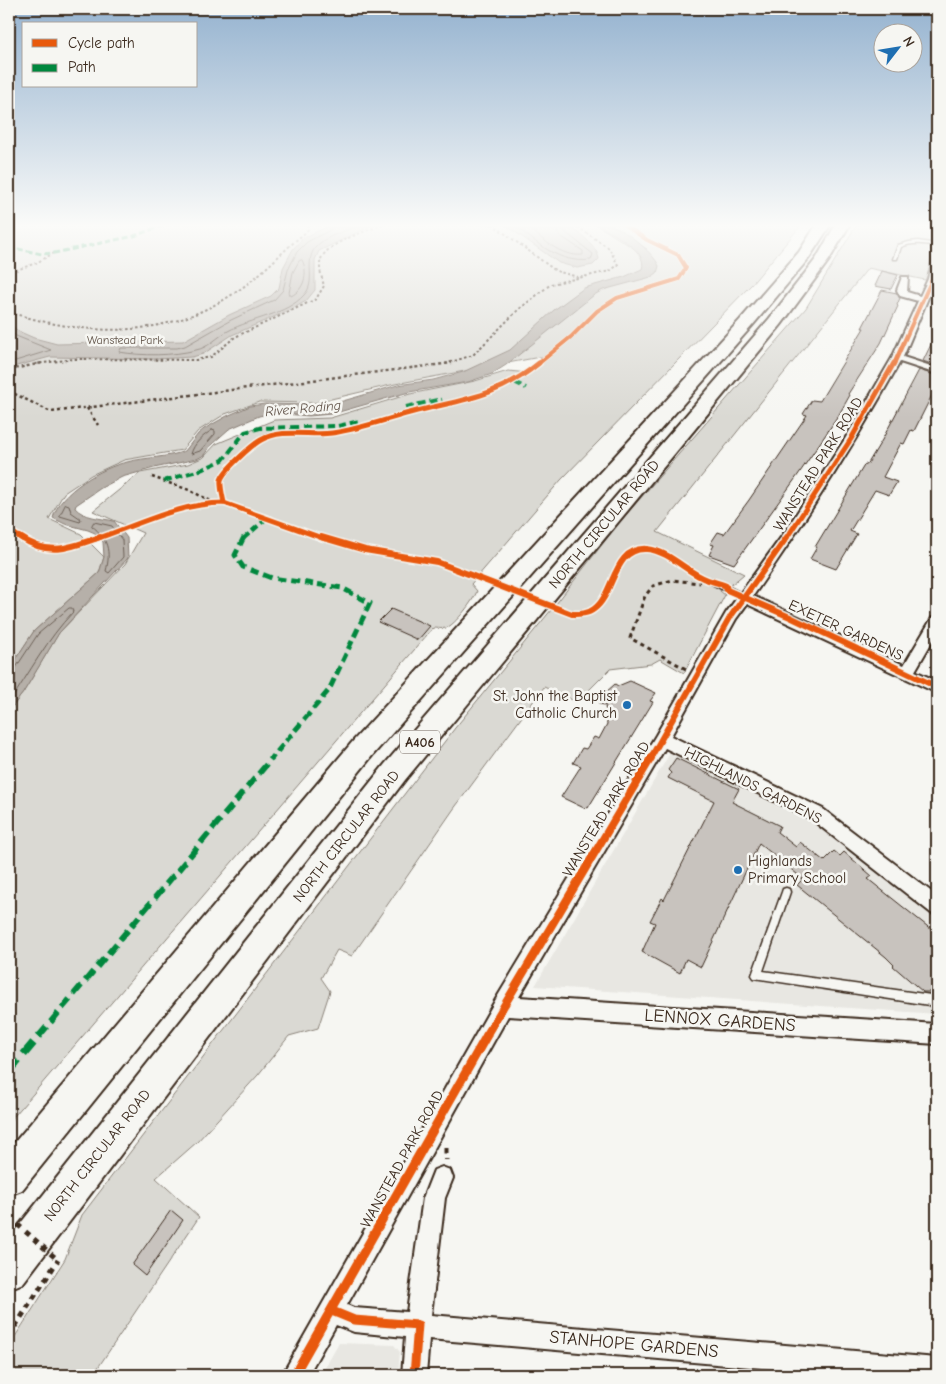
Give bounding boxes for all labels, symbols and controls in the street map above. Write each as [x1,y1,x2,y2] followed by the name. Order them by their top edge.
[22,22,198,88] legend
[874,22,924,72] north arrow
[899,33,918,50] text: N
[68,34,135,52] text: Cycle path
[68,58,96,76] text: Path
[87,333,163,347] park label: Wanstead Park
[769,394,867,534] street label: WANSTEAD PARK ROAD
[264,397,342,420] water label: River Roding
[545,456,663,592] street label: NORTH CIRCULAR ROAD
[786,596,906,664] street label: EXETER GARDENS
[493,687,618,722] place label: St. John the Baptist Catholic Church
[621,699,633,711] marker: St. John the Baptist Catholic Church
[400,730,440,754] road number: A406
[558,738,654,880] street label: WANSTEAD PARK ROAD
[681,743,825,827] street label: HIGHLANDS GARDENS
[289,766,403,906] street label: NORTH CIRCULAR ROAD
[748,852,846,887] place label: Highlands Primary School
[732,864,744,876] marker: Highlands Primary School
[644,1005,796,1036] street label: LENNOX GARDENS
[40,1085,154,1225] street label: NORTH CIRCULAR ROAD
[357,1087,447,1231] street label: WANSTEAD PARK ROAD
[549,1327,719,1362] street label: STANHOPE GARDENS

